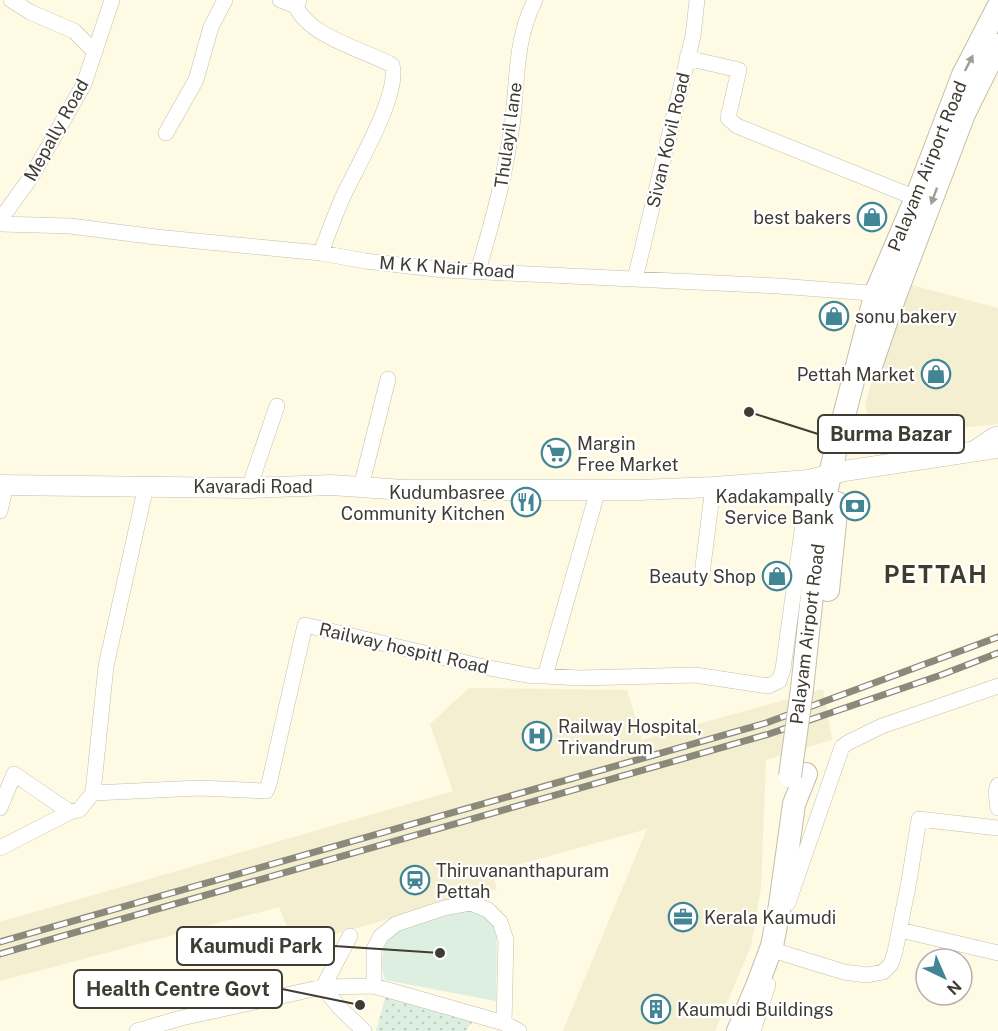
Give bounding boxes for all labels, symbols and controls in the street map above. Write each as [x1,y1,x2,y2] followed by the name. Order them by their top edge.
[964,54,974,71] one-way arrow
[642,70,694,210] street label: Sivan Kovil Road
[19,75,93,185] street label: Mepally Road
[883,78,971,254] street label: Palayam Airport Road
[490,81,526,189] street label: Thulayil lane
[929,187,939,205] one-way arrow
[856,201,888,233] shop icon: best bakers
[753,207,851,228] place label: best bakers
[379,252,515,282] street label: M K K Nair Road
[818,300,850,332] shop icon: sonu bakery
[855,306,957,327] place label: sonu bakery
[920,358,952,390] shop icon: Pettah Market
[797,364,915,385] place label: Pettah Market
[818,415,964,453] callout: Burma Bazar
[830,422,952,446] text: Burma Bazar
[577,433,679,475] place label: Margin Free Market
[540,437,572,469] supermarket icon: Margin Free Market
[193,476,313,497] street label: Kavaradi Road
[341,482,505,524] place label: Kudumbasree Community Kitchen
[510,486,542,518] restaurant icon: Kudumbasree Community Kitchen
[715,486,834,528] place label: Kadakampally Service Bank
[839,490,871,522] bank icon: Kadakampally Service Bank
[786,543,828,725] street label: Palayam Airport Road
[761,560,793,592] shop icon: Beauty Shop
[884,560,988,588] district label: PETTAH
[649,566,756,587] place label: Beauty Shop
[317,618,491,678] street label: Railway hospitl Road
[558,716,702,758] place label: Railway Hospital, Trivandrum
[521,720,553,752] hospital icon: Railway Hospital, Trivandrum
[436,860,609,902] place label: Thiruvananthapuram Pettah
[399,864,431,896] station icon: Thiruvananthapuram Pettah
[667,901,699,933] office icon: Kerala Kaumudi
[704,907,836,928] place label: Kerala Kaumudi
[177,927,334,965] callout: Kaumudi Park
[189,934,323,958] text: Kaumudi Park
[914,947,974,1007] north arrow
[74,970,282,1008] callout: Health Centre Govt
[943,976,965,999] text: N
[86,977,270,1001] text: Health Centre Govt
[640,993,672,1025] building icon: Kaumudi Buildings
[677,999,833,1020] place label: Kaumudi Buildings

